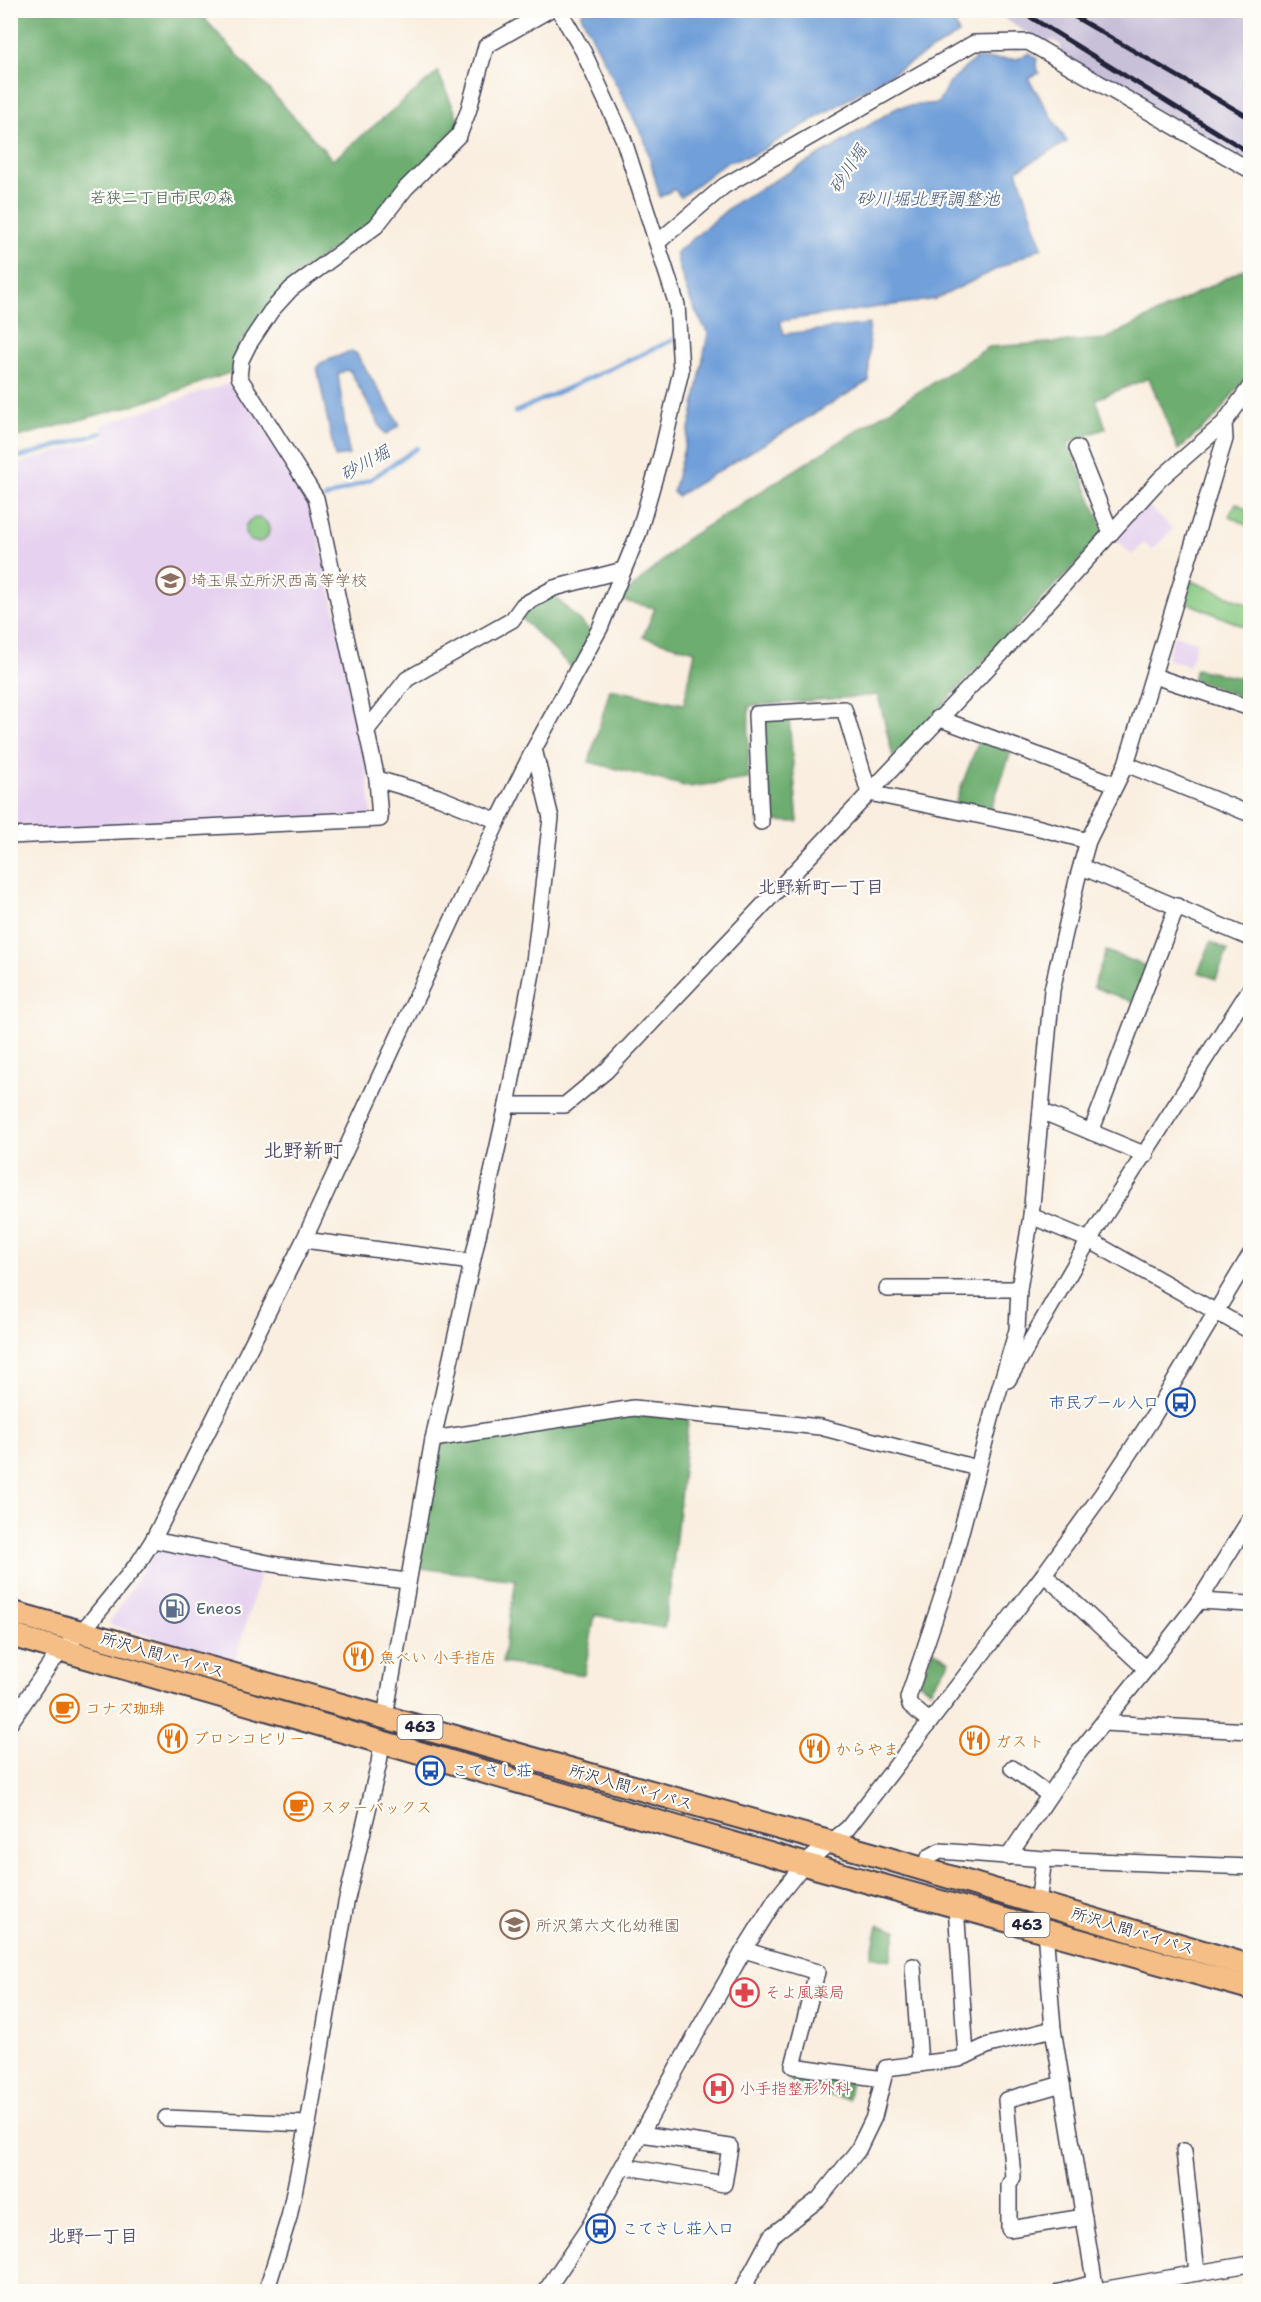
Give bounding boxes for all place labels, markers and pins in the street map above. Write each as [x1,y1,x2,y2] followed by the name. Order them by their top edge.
[154,564,186,596] school or university icon: 埼玉県立所沢西高等学校
[191,570,367,591] place label: 埼玉県立所沢西高等学校
[1164,1386,1196,1418] bus stop icon: 市民プール入口
[1049,1392,1159,1413] place label: 市民プール入口
[159,1592,191,1624] fuel station icon: Eneos
[196,1598,242,1619] place label: Eneos
[342,1641,374,1673] restaurant icon: 魚べい 小手指店
[379,1647,496,1668] place label: 魚べい 小手指店
[48,1692,80,1724] cafe icon: コナズ珈琲
[85,1698,165,1719] place label: コナズ珈琲
[156,1722,188,1754] restaurant icon: ブロンコビリー
[958,1725,990,1757] restaurant icon: ガスト
[193,1728,305,1749] place label: ブロンコビリー
[995,1731,1045,1752] place label: ガスト
[798,1733,830,1765] restaurant icon: からやま
[835,1739,899,1760] place label: からやま
[415,1754,447,1786] bus stop icon: こてさし荘
[452,1760,532,1781] place label: こてさし荘
[283,1791,315,1823] cafe icon: スターバックス
[320,1797,432,1818] place label: スターバックス
[499,1909,531,1941] school or university icon: 所沢第六文化幼稚園
[536,1915,680,1936] place label: 所沢第六文化幼稚園
[728,1976,760,2008] pharmacy icon: そよ風薬局
[765,1982,845,2003] place label: そよ風薬局
[702,2072,734,2104] hospital icon: 小手指整形外科
[739,2078,851,2099] place label: 小手指整形外科
[585,2212,617,2244] bus stop icon: こてさし荘入口
[622,2218,734,2239] place label: こてさし荘入口

